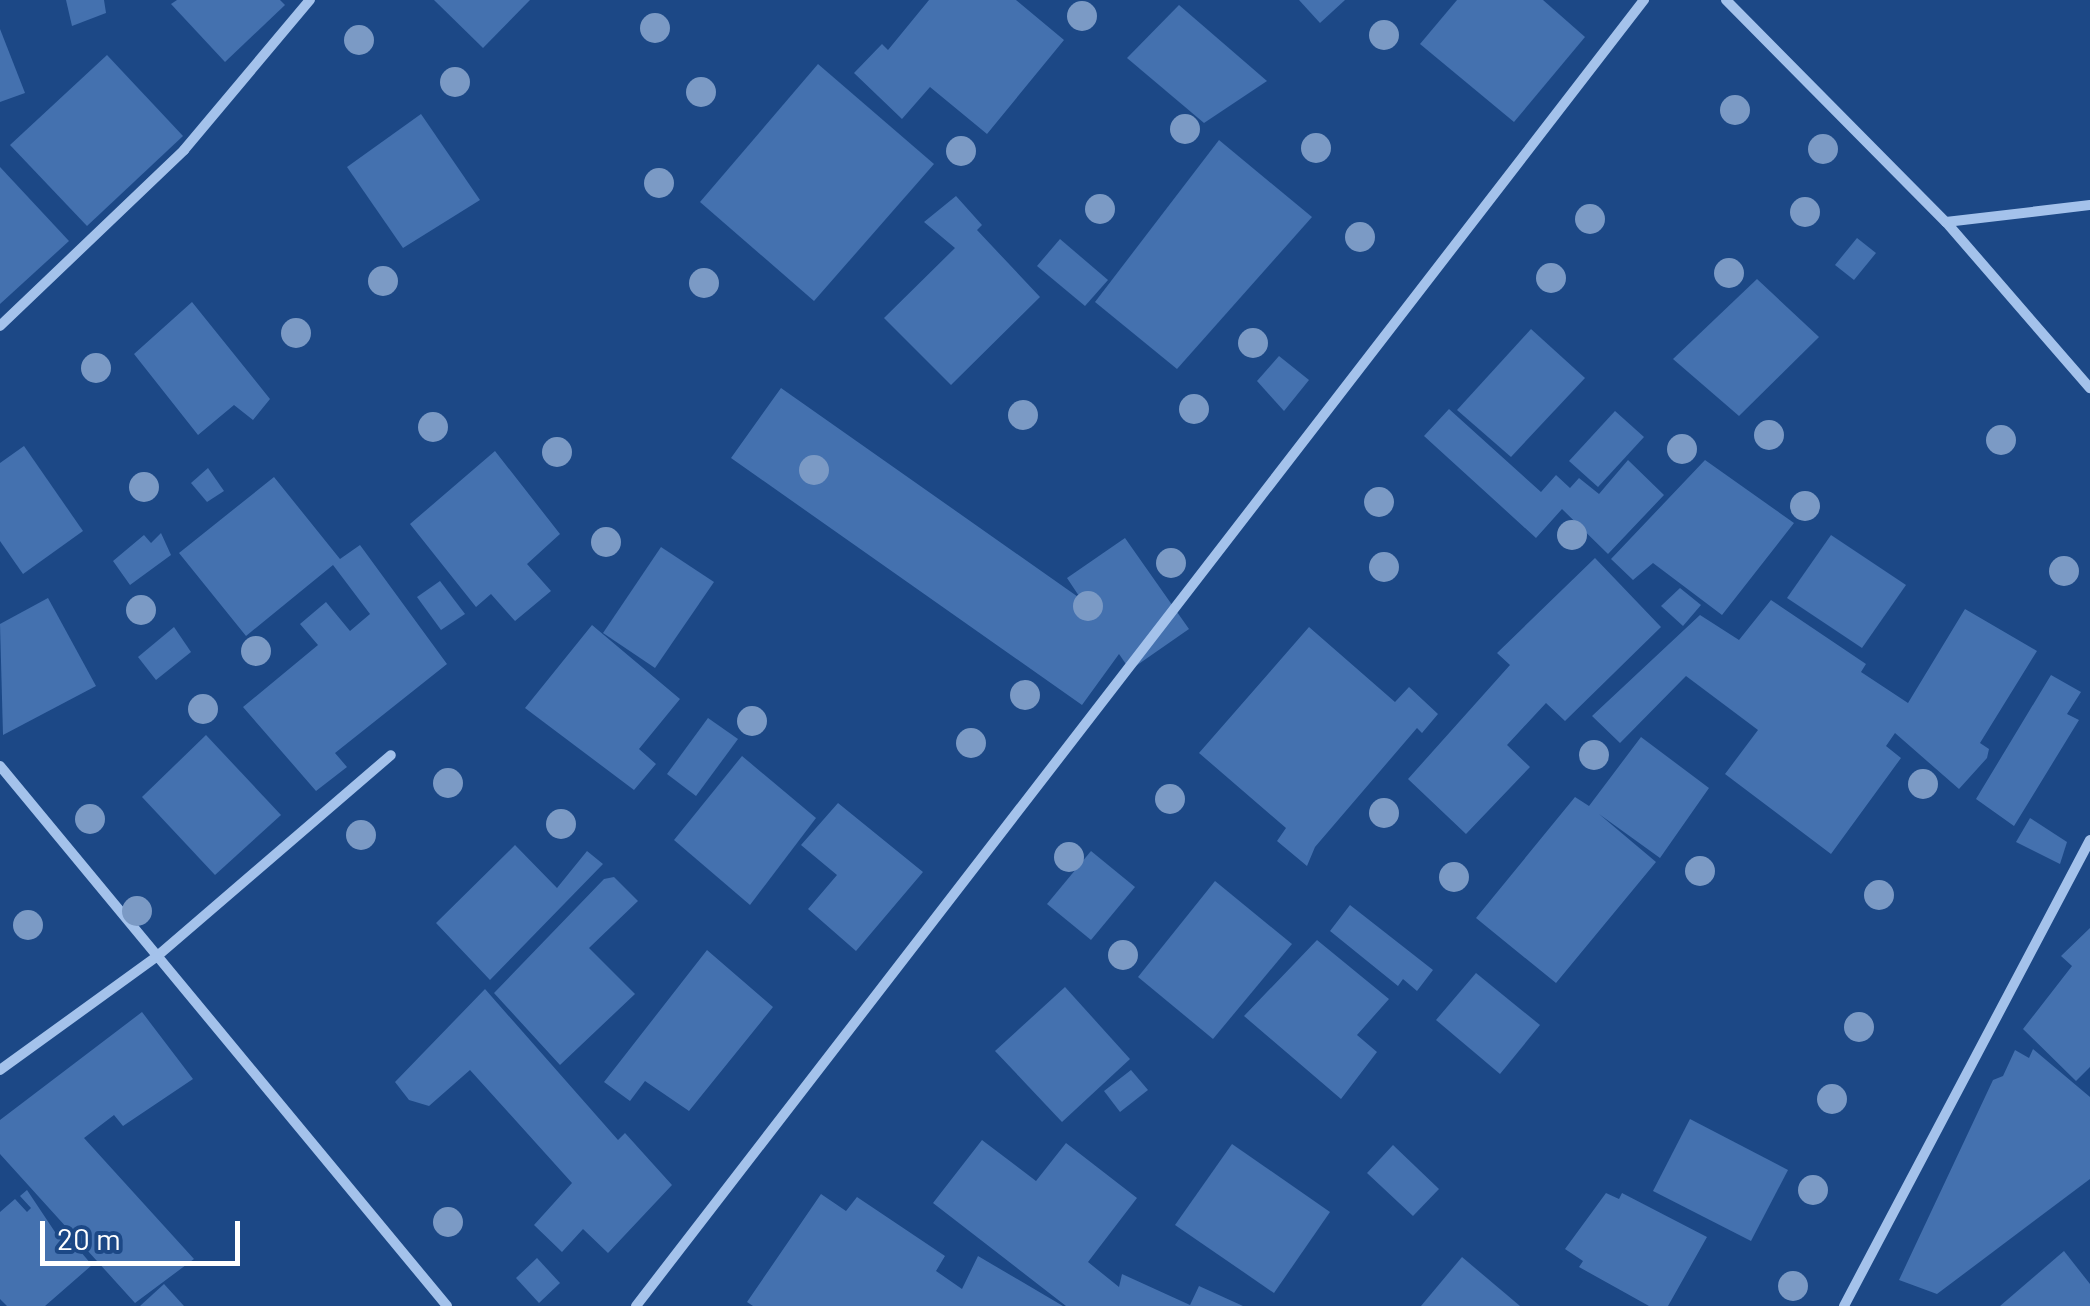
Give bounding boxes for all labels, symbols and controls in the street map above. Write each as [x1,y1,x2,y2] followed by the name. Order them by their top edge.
[45,1201,245,1263] scale bar
[57,1220,121,1256] text: 20 m

